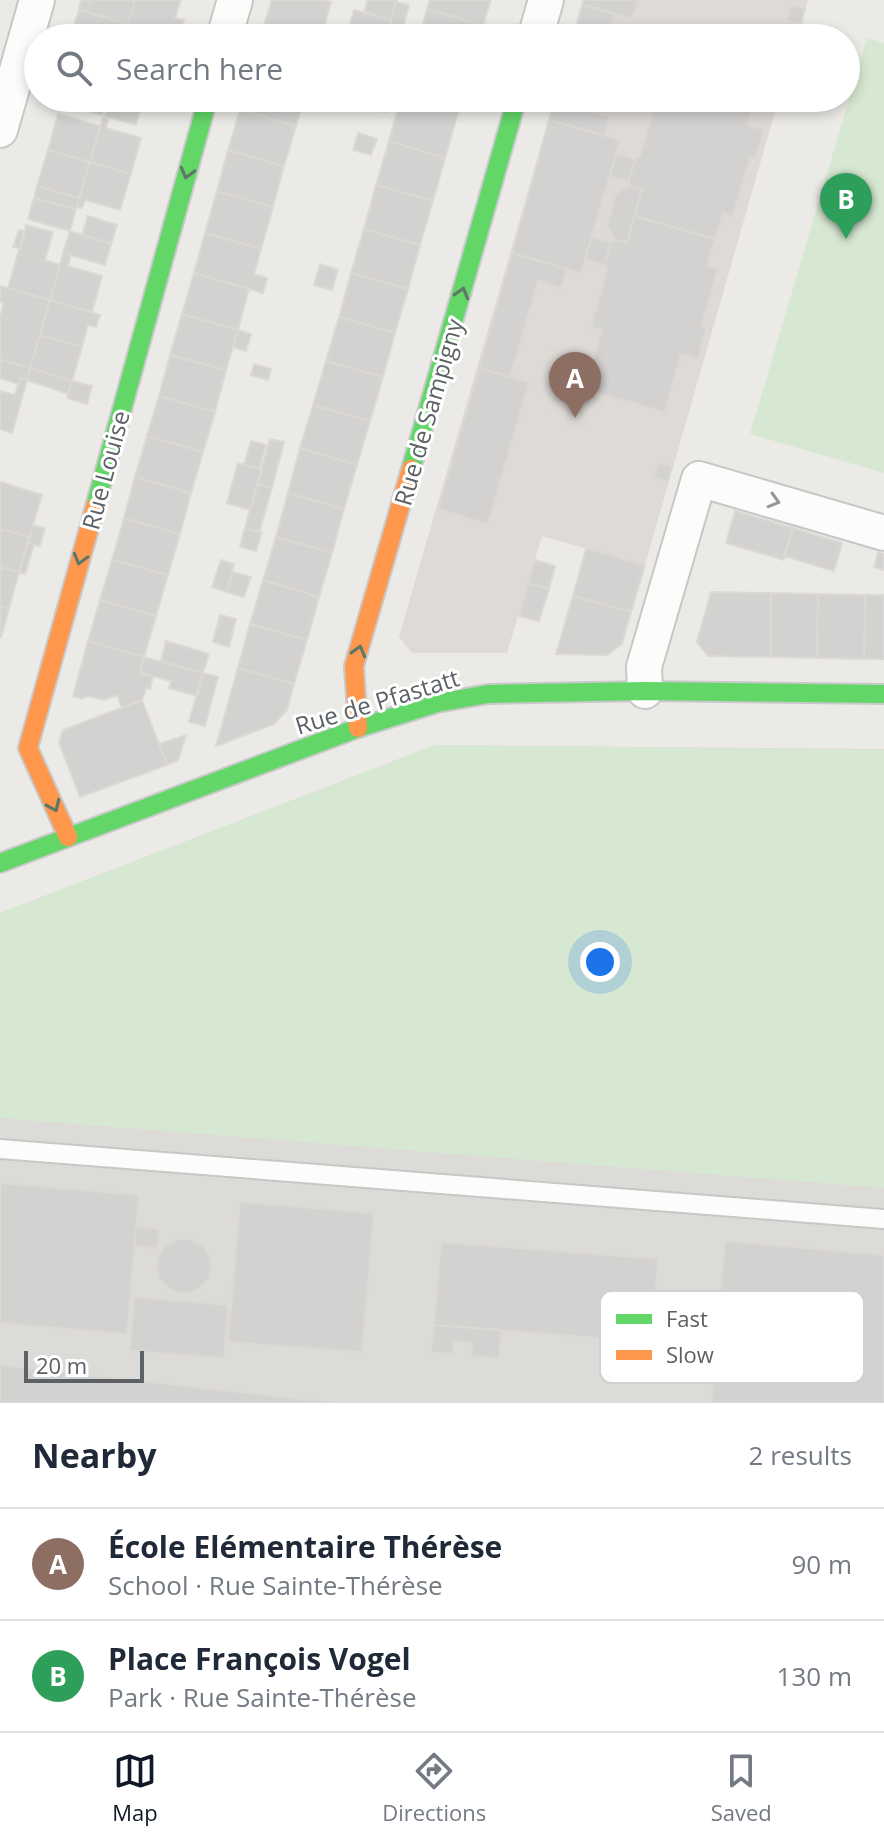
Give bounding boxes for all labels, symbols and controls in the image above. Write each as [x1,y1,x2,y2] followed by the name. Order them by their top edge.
[24,24,860,112] search box
[52,46,96,90] icon: search
[116,48,283,89] text: Search here
[179,166,196,180] one-way arrow
[820,173,872,239] pin: B
[452,286,469,300] one-way arrow
[386,314,471,509] street label: Rue de Sampigny
[549,352,601,418] pin: A
[73,407,137,533] street label: Rue Louise
[767,492,780,508] one-way arrow
[73,551,89,565] one-way arrow
[350,644,366,658] one-way arrow
[291,660,463,742] street label: Rue de Pfastatt
[45,798,61,812] one-way arrow
[580,942,620,982] your location
[600,1291,864,1383] legend
[666,1303,708,1333] text: Fast
[666,1339,714,1369] text: Slow
[24,1347,144,1383] scale bar
[36,1350,87,1380] text: 20 m
[32,1432,157,1478] text: Nearby
[749,1437,852,1473] text: 2 results
[108,1526,502,1567] text: École Elémentaire Thérèse
[49,1546,67,1582] text: A
[791,1546,852,1582] text: 90 m
[108,1567,443,1603] text: School · Rue Sainte-Thérèse
[108,1638,411,1679] text: Place François Vogel
[49,1658,67,1694] text: B
[777,1658,852,1694] text: 130 m
[108,1679,417,1715] text: Park · Rue Sainte-Thérèse
[112,1749,158,1827] tab: Map
[382,1749,486,1827] tab: Directions
[711,1749,772,1827] tab: Saved

